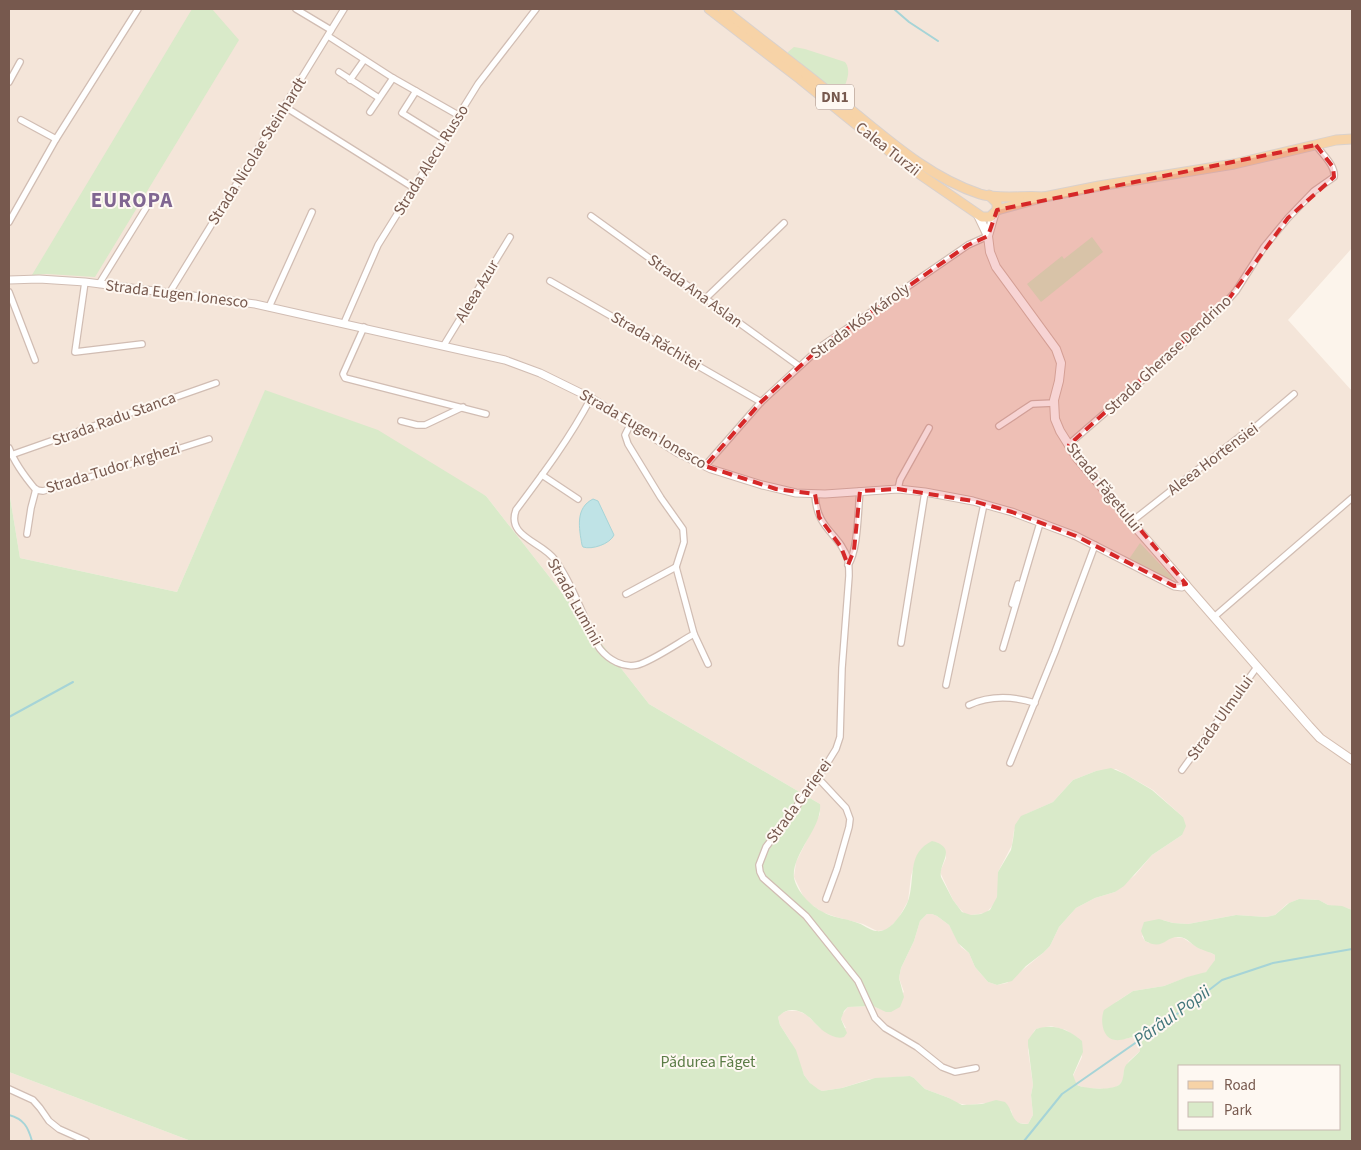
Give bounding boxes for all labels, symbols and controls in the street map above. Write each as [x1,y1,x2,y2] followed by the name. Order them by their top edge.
[202,72,312,229] street label: Strada Nicolae Steinhardt
[816,84,854,110] road number: DN1
[388,100,474,220] street label: Strada Alecu Russo
[851,117,925,181] street label: Calea Turzii
[91,185,173,215] district label: EUROPA
[643,249,747,333] street label: Strada Ana Aslan
[450,255,504,326] street label: Aleea Azur
[104,274,250,314] street label: Strada Eugen Ionesco
[806,277,914,364] street label: Strada Kós Károly
[1099,290,1237,420] street label: Strada Gherase Dendrino
[607,306,705,376] street label: Strada Răchitei
[575,384,711,474] street label: Strada Eugen Ionesco
[49,386,179,452] street label: Strada Radu Stanca
[1163,417,1263,501] street label: Aleea Hortensiei
[43,437,183,499] street label: Strada Tudor Arghezi
[1061,438,1147,536] street label: Strada Făgetului
[542,554,608,650] street label: Strada Luminii
[1182,671,1258,765] street label: Strada Ulmului
[761,755,837,847] street label: Strada Carierei
[1128,979,1216,1052] water label: Pârâul Popii
[661,1051,756,1073] park label: Pădurea Făget
[1178,1065,1341,1130] legend
[1224,1075,1256,1096] text: Road
[1224,1100,1253,1121] text: Park

